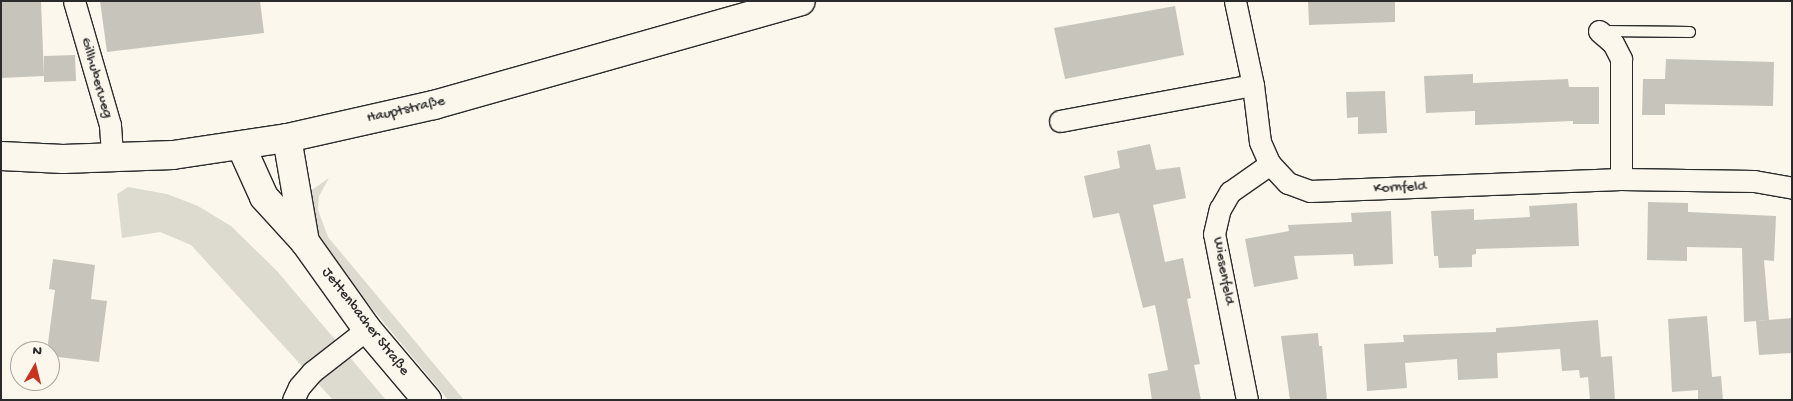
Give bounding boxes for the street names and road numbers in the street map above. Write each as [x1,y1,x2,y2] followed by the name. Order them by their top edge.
[76,35,116,121] street label: Gillhuberweg
[365,92,447,128] street label: Hauptstraße
[1373,178,1427,198] street label: Kornfeld
[1208,236,1238,306] street label: Wiesenfeld
[317,264,413,380] street label: Jettenbacher Straße

